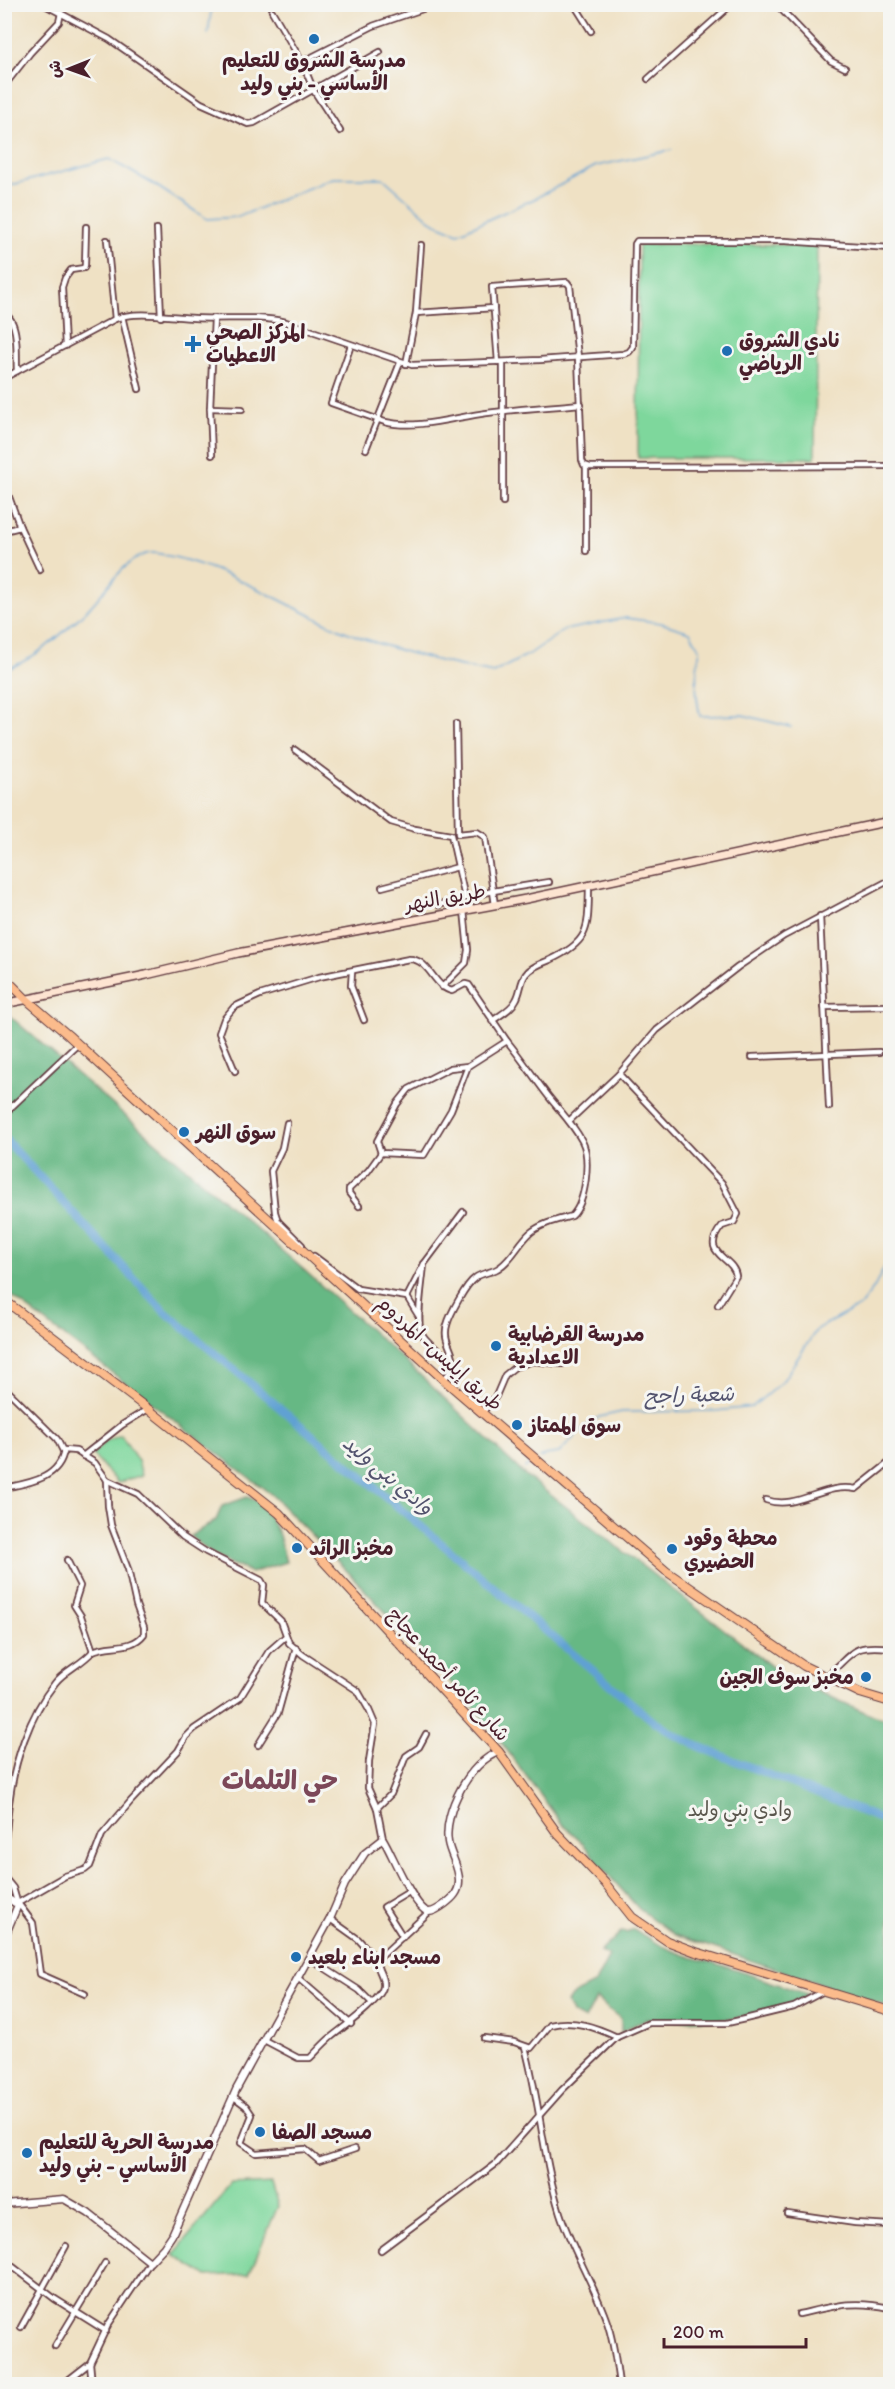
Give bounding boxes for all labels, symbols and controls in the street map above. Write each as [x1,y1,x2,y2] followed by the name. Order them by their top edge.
[307,32,321,46] marker: مدرسة الشروق للتعليم الأساسي - بني وليد
[39,39,99,99] north arrow
[222,48,406,101] place label: مدرسة الشروق للتعليم الأساسي - بني وليد
[45,60,64,78] text: ش
[206,320,305,367] place label: المركز الصحي الاعطيات
[739,328,839,381] place label: نادي الشروق الرياضي
[184,335,202,353] marker: المركز الصحي الاعطيات
[720,344,734,358] marker: نادي الشروق الرياضي
[401,878,487,916] street label: طريق النهر
[194,1120,276,1145] place label: سوق النهر
[177,1125,191,1139] marker: سوق النهر
[369,1290,508,1419] street label: طريق إيليس- المردوم
[508,1322,645,1369] place label: مدرسة القرضابية الاعدادية
[489,1339,503,1353] marker: مدرسة القرضابية الاعدادية
[643,1380,735,1411] water label: شعبة راجح
[527,1413,621,1438] place label: سوق الممتاز
[510,1418,524,1432] marker: سوق الممتاز
[334,1430,439,1524] water label: وادي بني وليد
[684,1526,778,1577] place label: محطة وقود الحضيري
[309,1536,394,1561] place label: مخبز الرائد
[290,1541,304,1555] marker: مخبز الرائد
[665,1542,679,1556] marker: محطة وقود الحضيري
[381,1602,515,1747] street label: شارع ثامر أحمد عجاج
[720,1665,854,1690] place label: مخبز سوف الجين
[859,1670,873,1684] marker: مخبز سوف الجين
[222,1764,338,1804] district label: حي التلمات
[688,1797,792,1827] park label: وادي بني وليد
[308,1945,441,1970] place label: مسجد ابناء بلعيد
[289,1950,303,1964] marker: مسجد ابناء بلعيد
[272,2120,372,2144] place label: مسجد الصفا
[253,2125,267,2139] marker: مسجد الصفا
[39,2130,214,2183] place label: مدرسة الحرية للتعليم الأساسي - بني وليد
[20,2146,34,2160] marker: مدرسة الحرية للتعليم الأساسي - بني وليد
[664,2311,806,2349] scale bar
[673,2321,724,2343] text: 200 m

